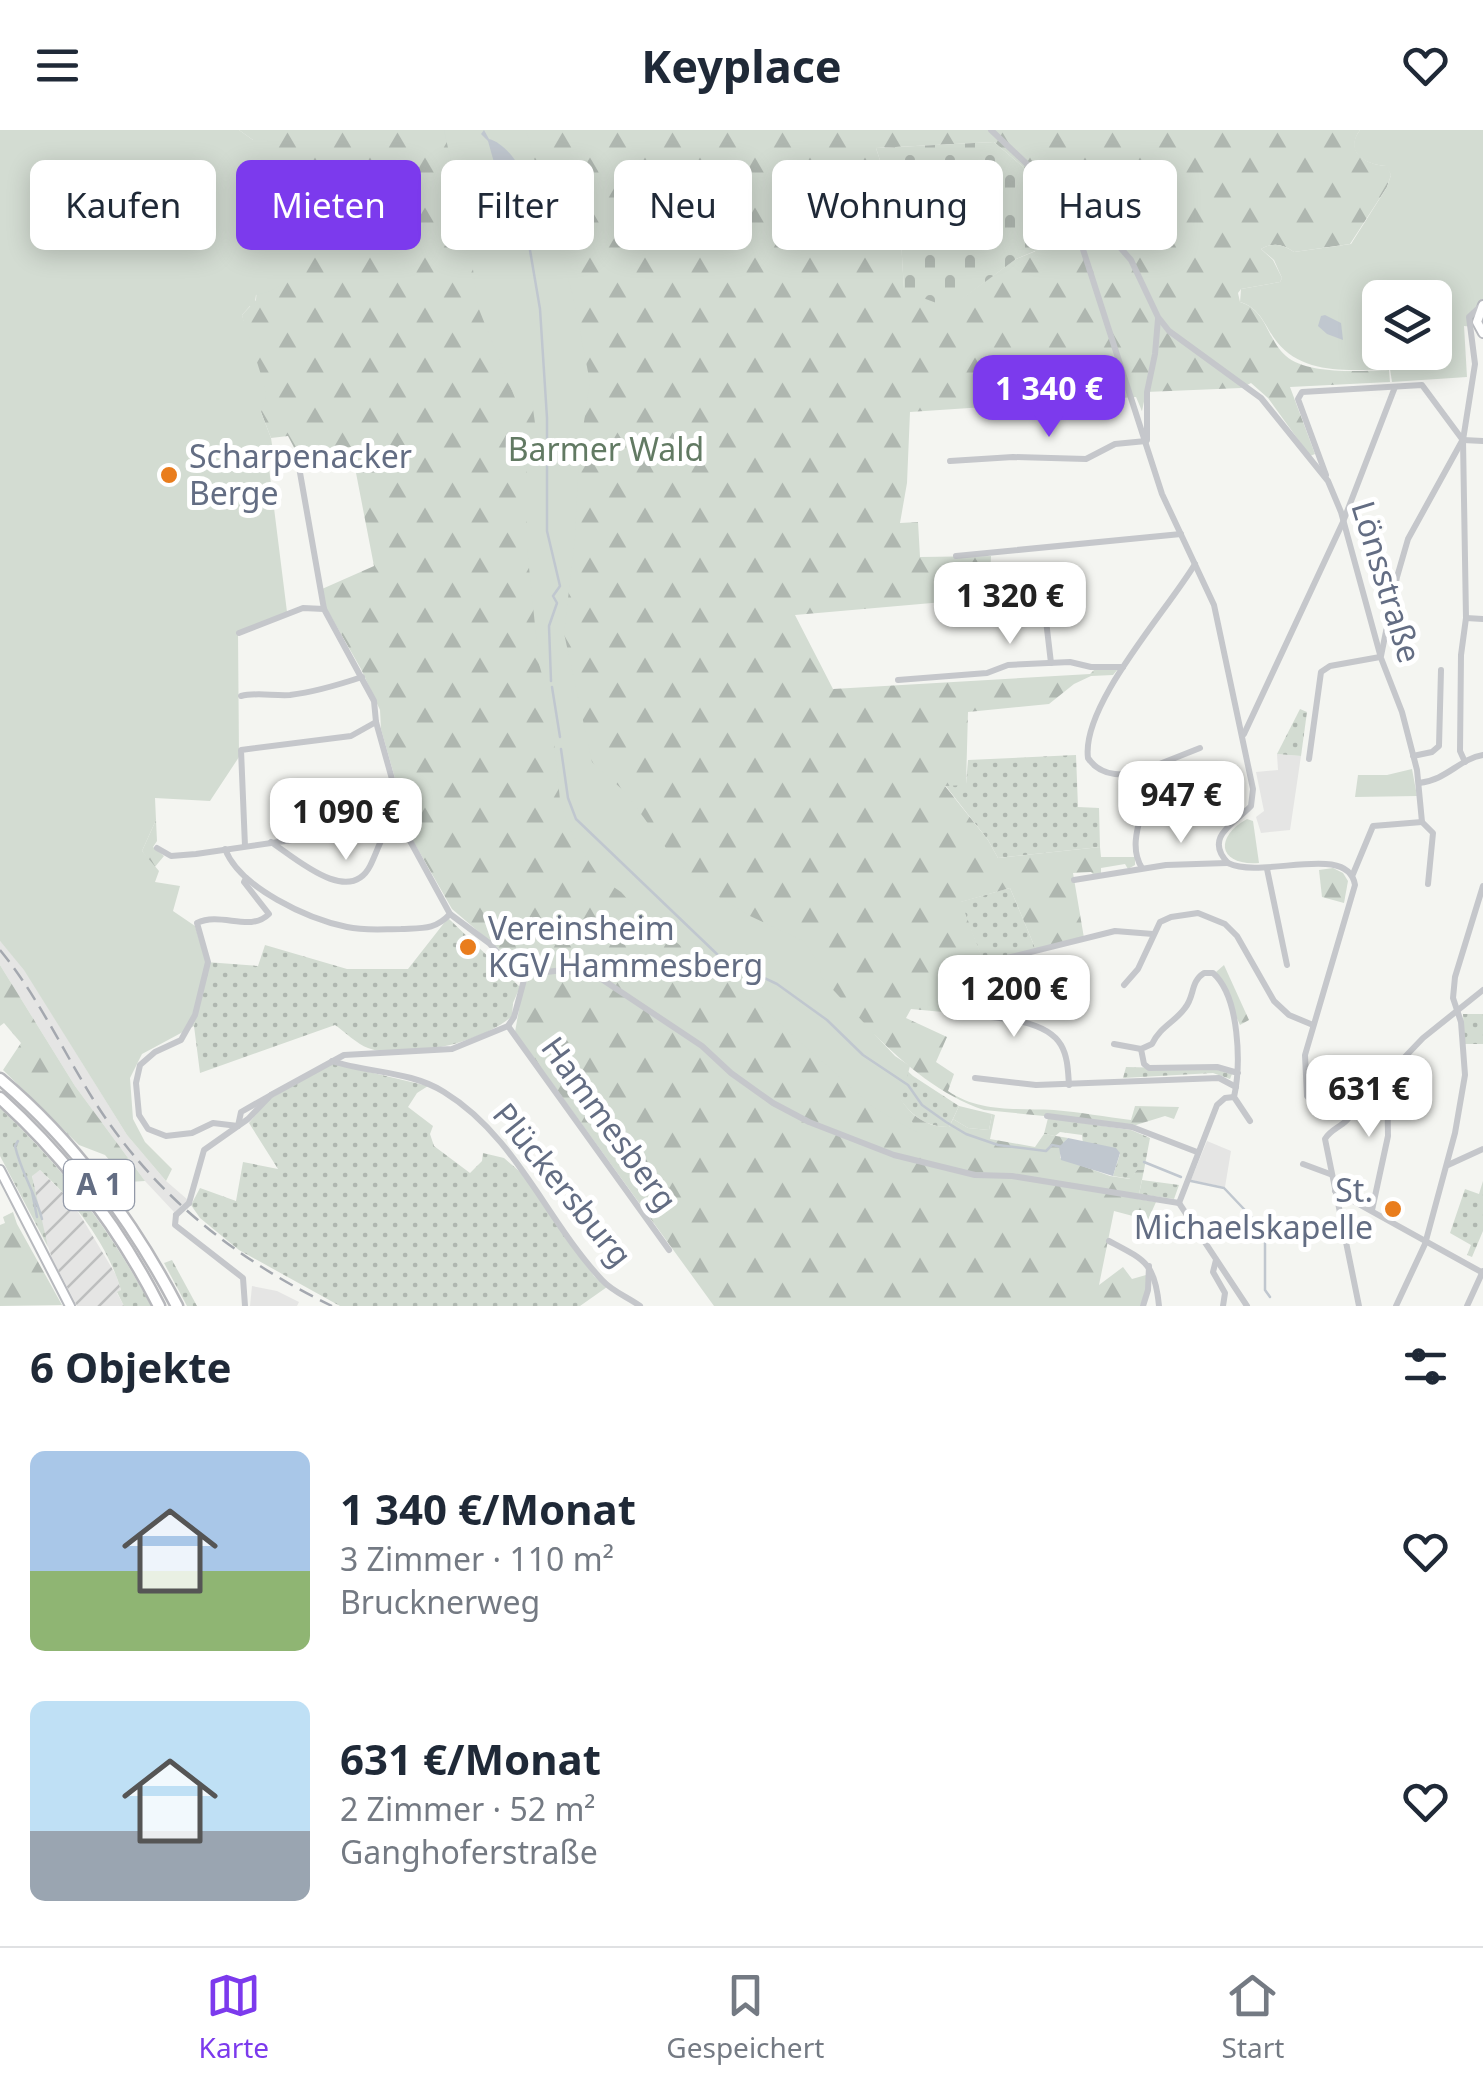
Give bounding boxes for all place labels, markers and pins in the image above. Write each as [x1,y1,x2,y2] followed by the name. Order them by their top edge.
[957,355,1141,440] pin: 1 340 €
[189,434,412,514] place label: Scharpenacker Berge
[158,464,180,486] marker: Scharpenacker Berge
[918,562,1102,647] pin: 1 320 €
[1111,761,1251,846] pin: 947 €
[254,778,438,863] pin: 1 090 €
[488,906,763,986] place label: Vereinsheim KGV Hammesberg
[457,936,479,958] marker: Vereinsheim KGV Hammesberg
[922,955,1106,1040] pin: 1 200 €
[1299,1055,1439,1140] pin: 631 €
[1134,1168,1373,1248] place label: St. Michaelskapelle
[1382,1198,1404,1220] marker: St. Michaelskapelle

